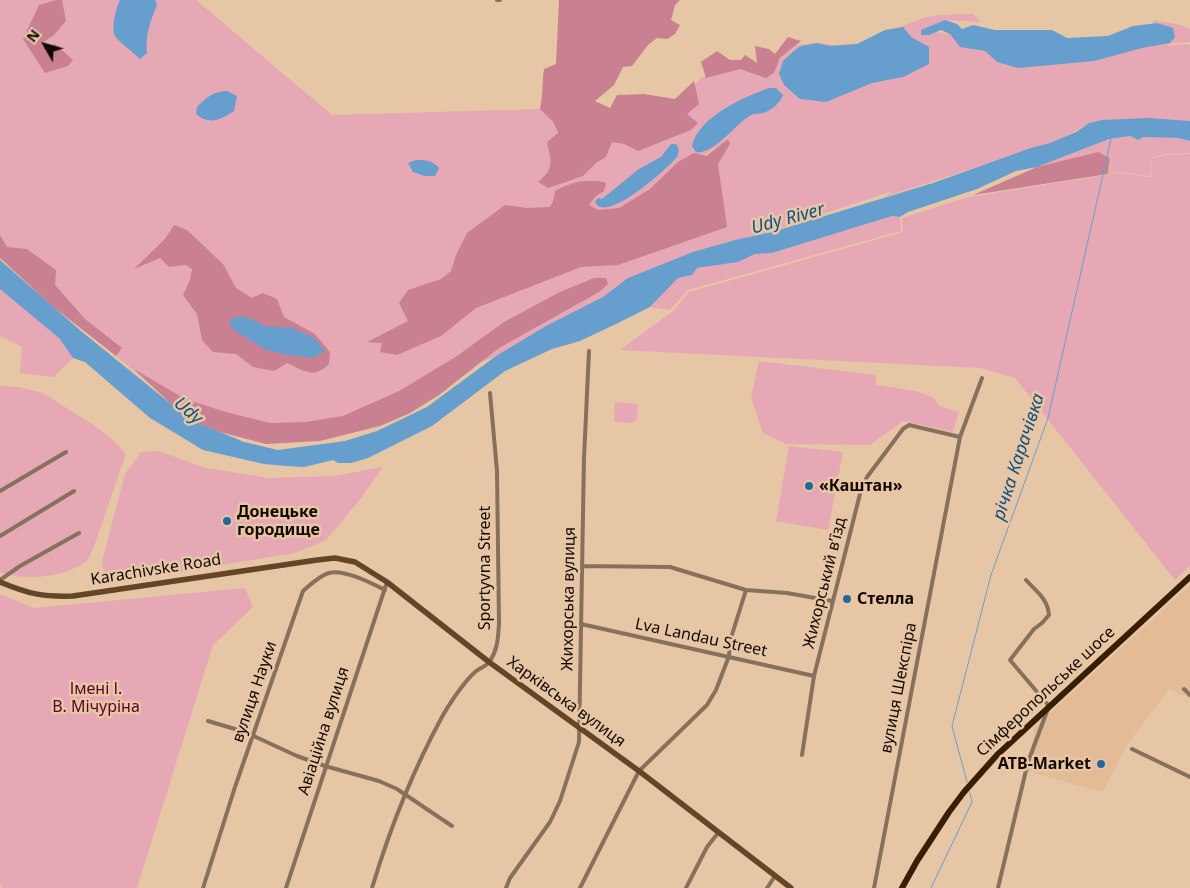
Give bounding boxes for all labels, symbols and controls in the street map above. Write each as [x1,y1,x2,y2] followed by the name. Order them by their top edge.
[20,20,70,70] north arrow
[22,25,44,46] text: N
[749,199,827,239] water label: Udy River
[988,391,1050,523] water label: річка Карачівка
[169,393,207,429] water label: Udy
[819,476,902,496] place label: «Каштан»
[803,480,815,492] marker: «Каштан»
[237,502,320,540] place label: Донецьке городище
[475,506,495,630] street label: Sportyvna Street
[221,515,233,527] marker: Донецьке городище
[799,515,851,651] street label: Жихорський в’їзд
[558,527,580,671] street label: Жихорська вулиця
[89,550,223,590] street label: Karachivske Road
[857,589,914,609] place label: Стелла
[841,593,853,605] marker: Стелла
[633,615,769,661] street label: Lva Landau Street
[877,621,921,755] street label: вулиця Шекспіра
[973,623,1119,761] street label: Сімферопольське шосе
[229,639,281,745] street label: вулиця Науки
[503,653,629,751] street label: Харківська вулиця
[294,665,354,797] street label: Авіаційна вулиця
[52,679,140,717] park label: Імені І. В. Мічуріна
[998,754,1091,774] place label: ATB-Market
[1095,758,1107,770] marker: ATB-Market

